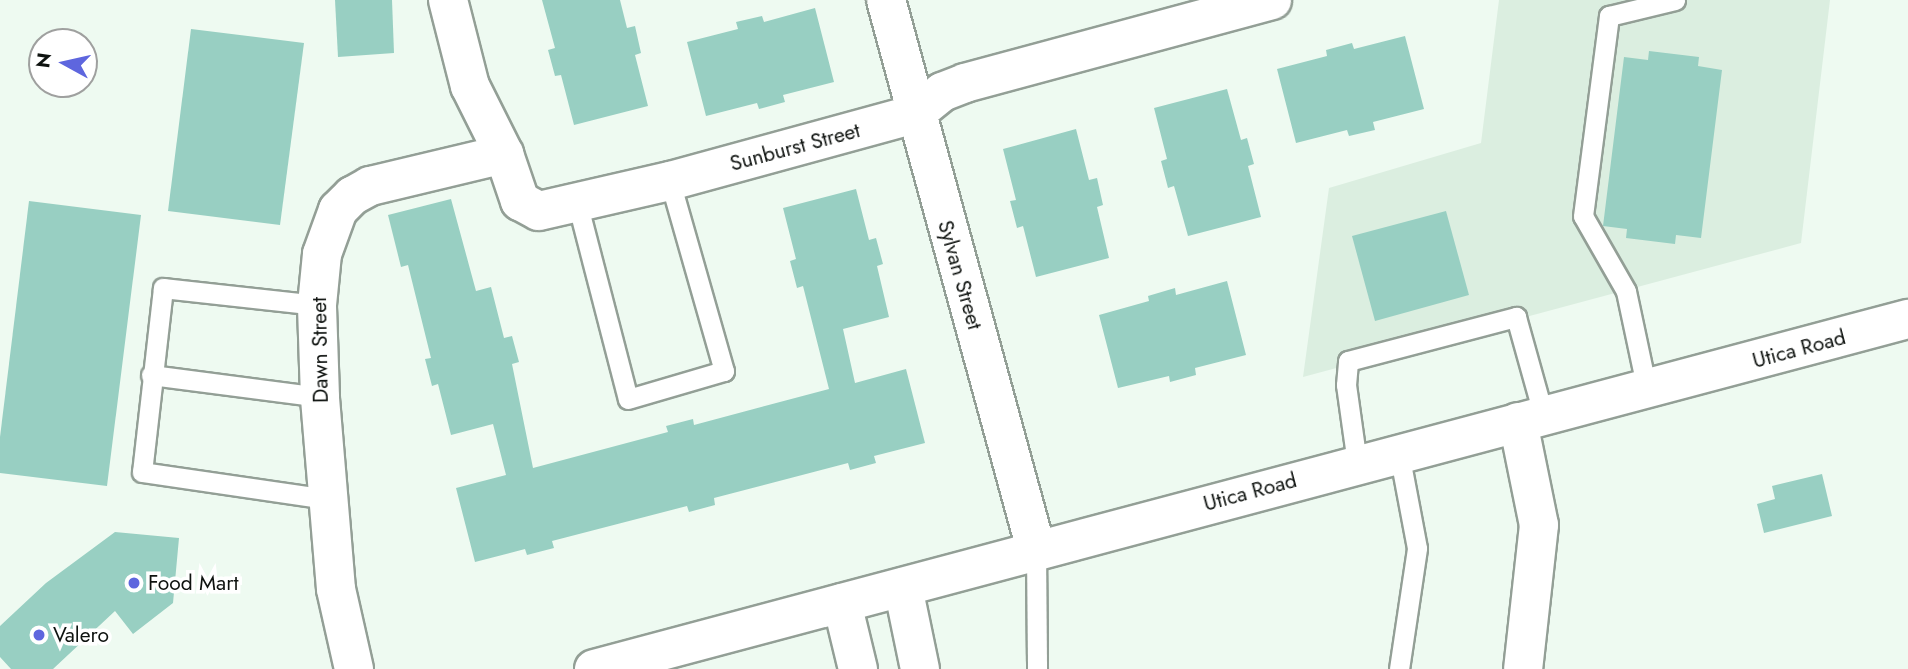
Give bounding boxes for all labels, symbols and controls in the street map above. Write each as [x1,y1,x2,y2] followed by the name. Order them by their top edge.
[28,28,98,98] north arrow
[29,51,58,70] text: N
[727,118,863,176] street label: Sunburst Street
[932,218,988,332] street label: Sylvan Street
[306,297,334,403] street label: Dawn Street
[1750,324,1848,374] street label: Utica Road
[1201,467,1299,517] street label: Utica Road
[148,570,238,596] place label: Food Mart
[126,575,142,591] marker: Food Mart
[53,622,109,648] place label: Valero
[31,627,47,643] marker: Valero

